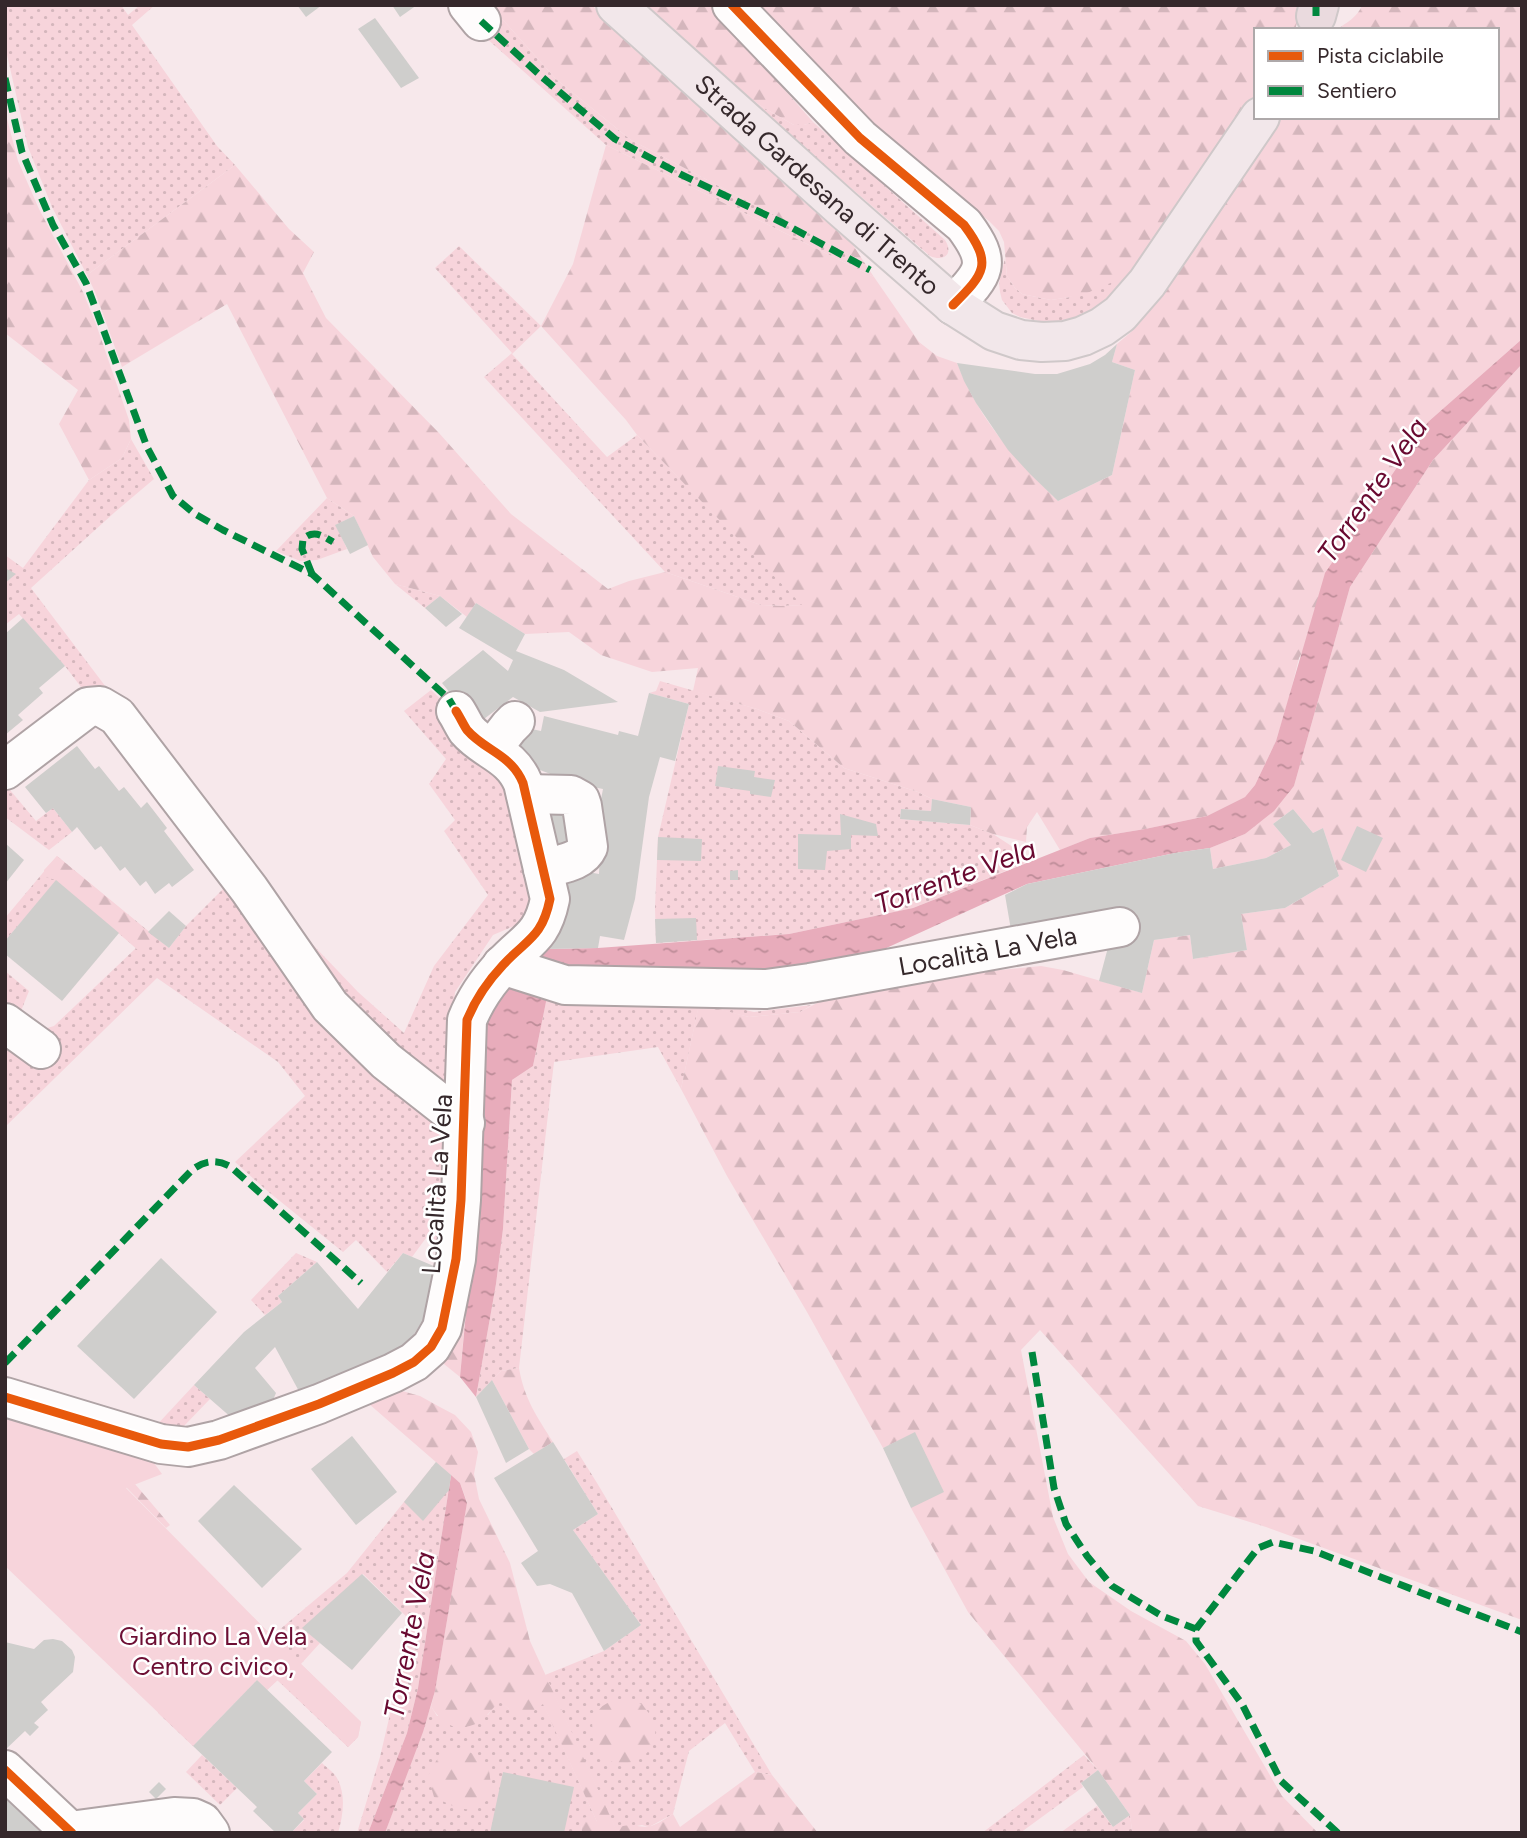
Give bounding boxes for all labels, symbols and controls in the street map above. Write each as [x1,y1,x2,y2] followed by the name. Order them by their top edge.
[1254,28,1499,119] legend
[1317,43,1444,68] text: Pista ciclabile
[688,68,946,302] street label: Strada Gardesana di Trento
[1317,78,1397,103] text: Sentiero
[1310,411,1434,569] water label: Torrente Vela
[870,831,1040,921] water label: Torrente Vela
[896,919,1079,983] street label: Località La Vela
[415,1093,459,1275] street label: Località La Vela
[376,1549,442,1721] water label: Torrente Vela
[119,1620,307,1682] park label: Giardino La Vela Centro civico,

